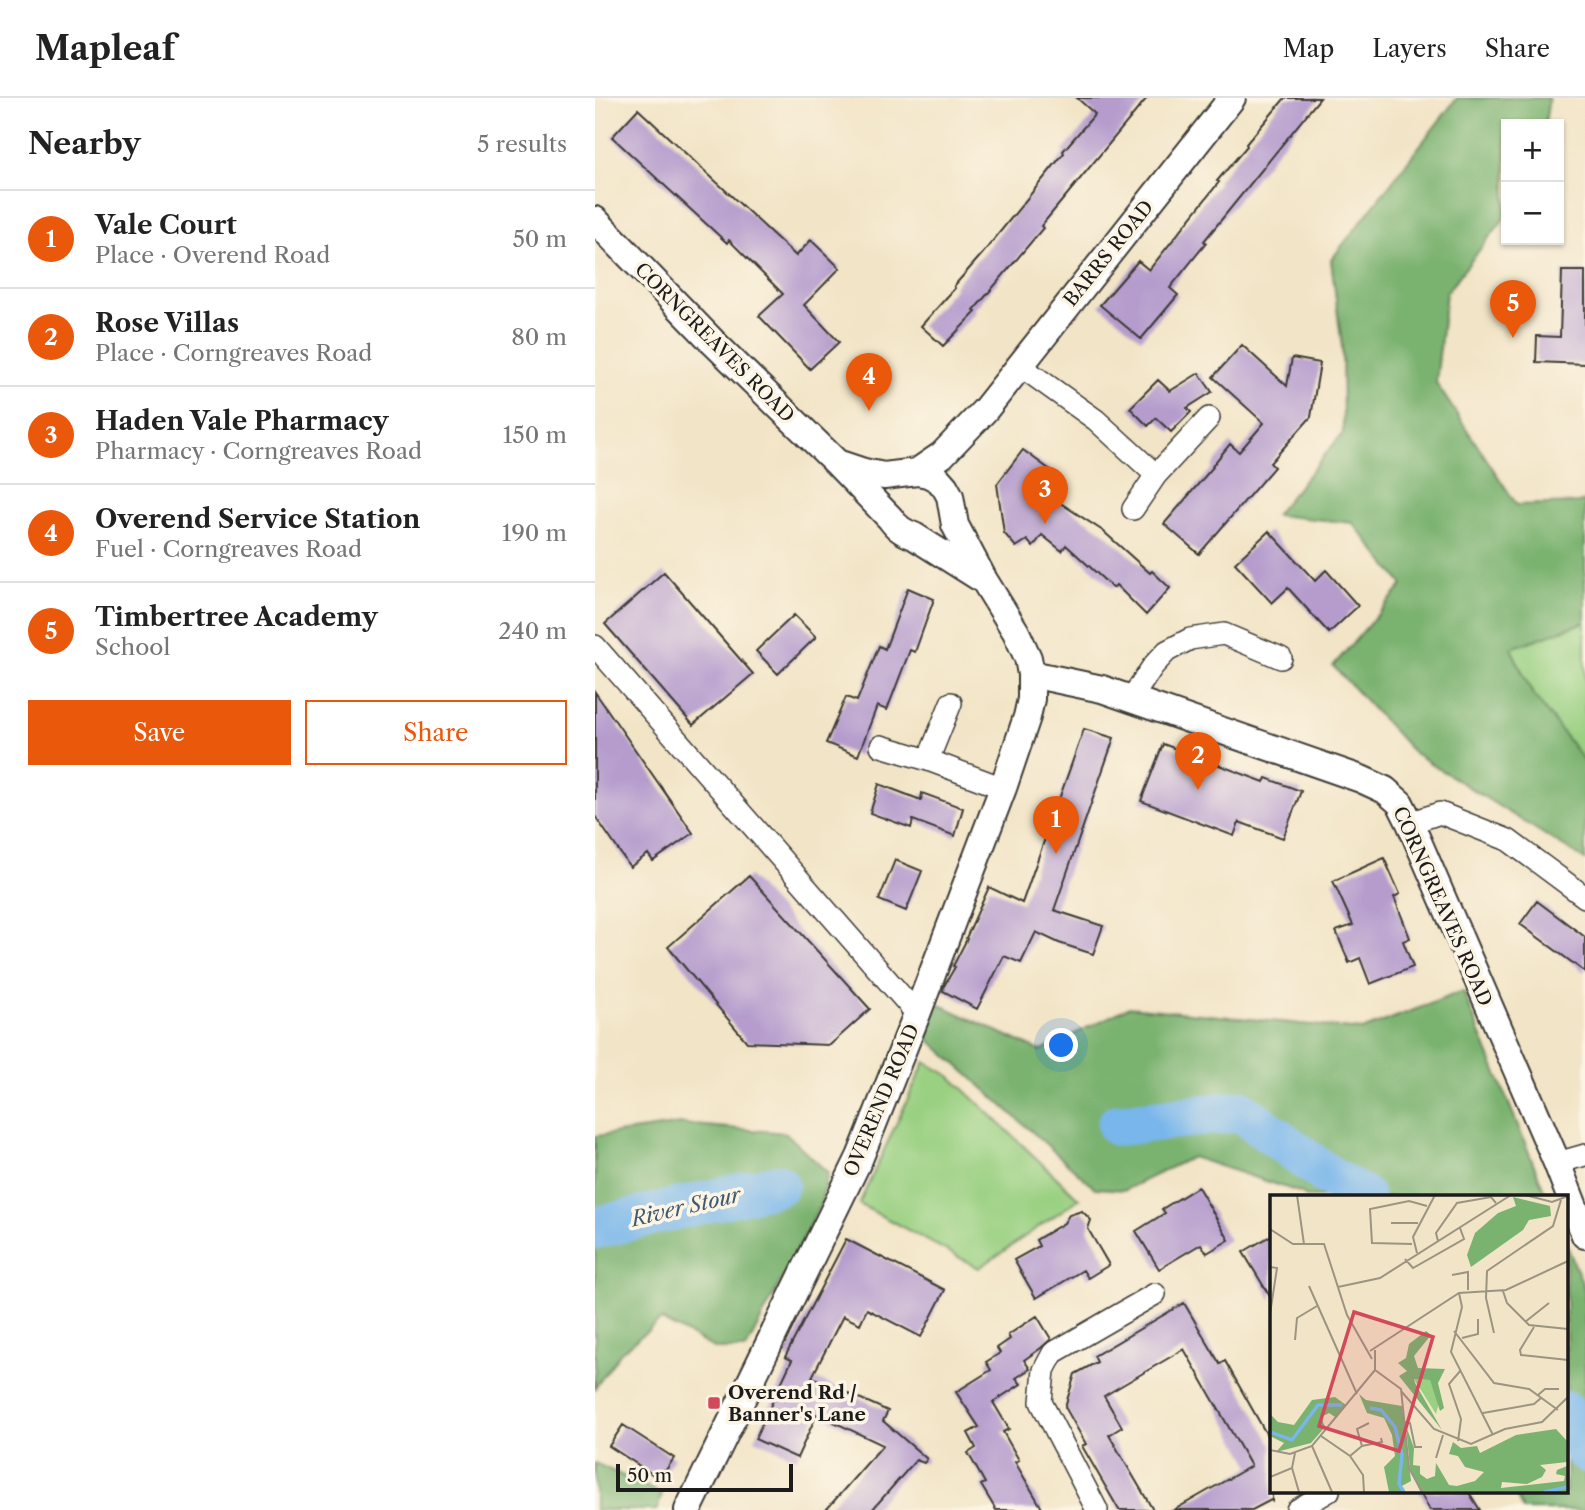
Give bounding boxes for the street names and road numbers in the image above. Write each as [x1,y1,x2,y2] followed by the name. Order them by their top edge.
[1059,196,1158,311] street label: BARRS ROAD
[630,258,799,427] street label: CORNGREAVES ROAD
[1388,803,1497,1010] street label: CORNGREAVES ROAD
[839,1020,924,1180] street label: OVEREND ROAD

